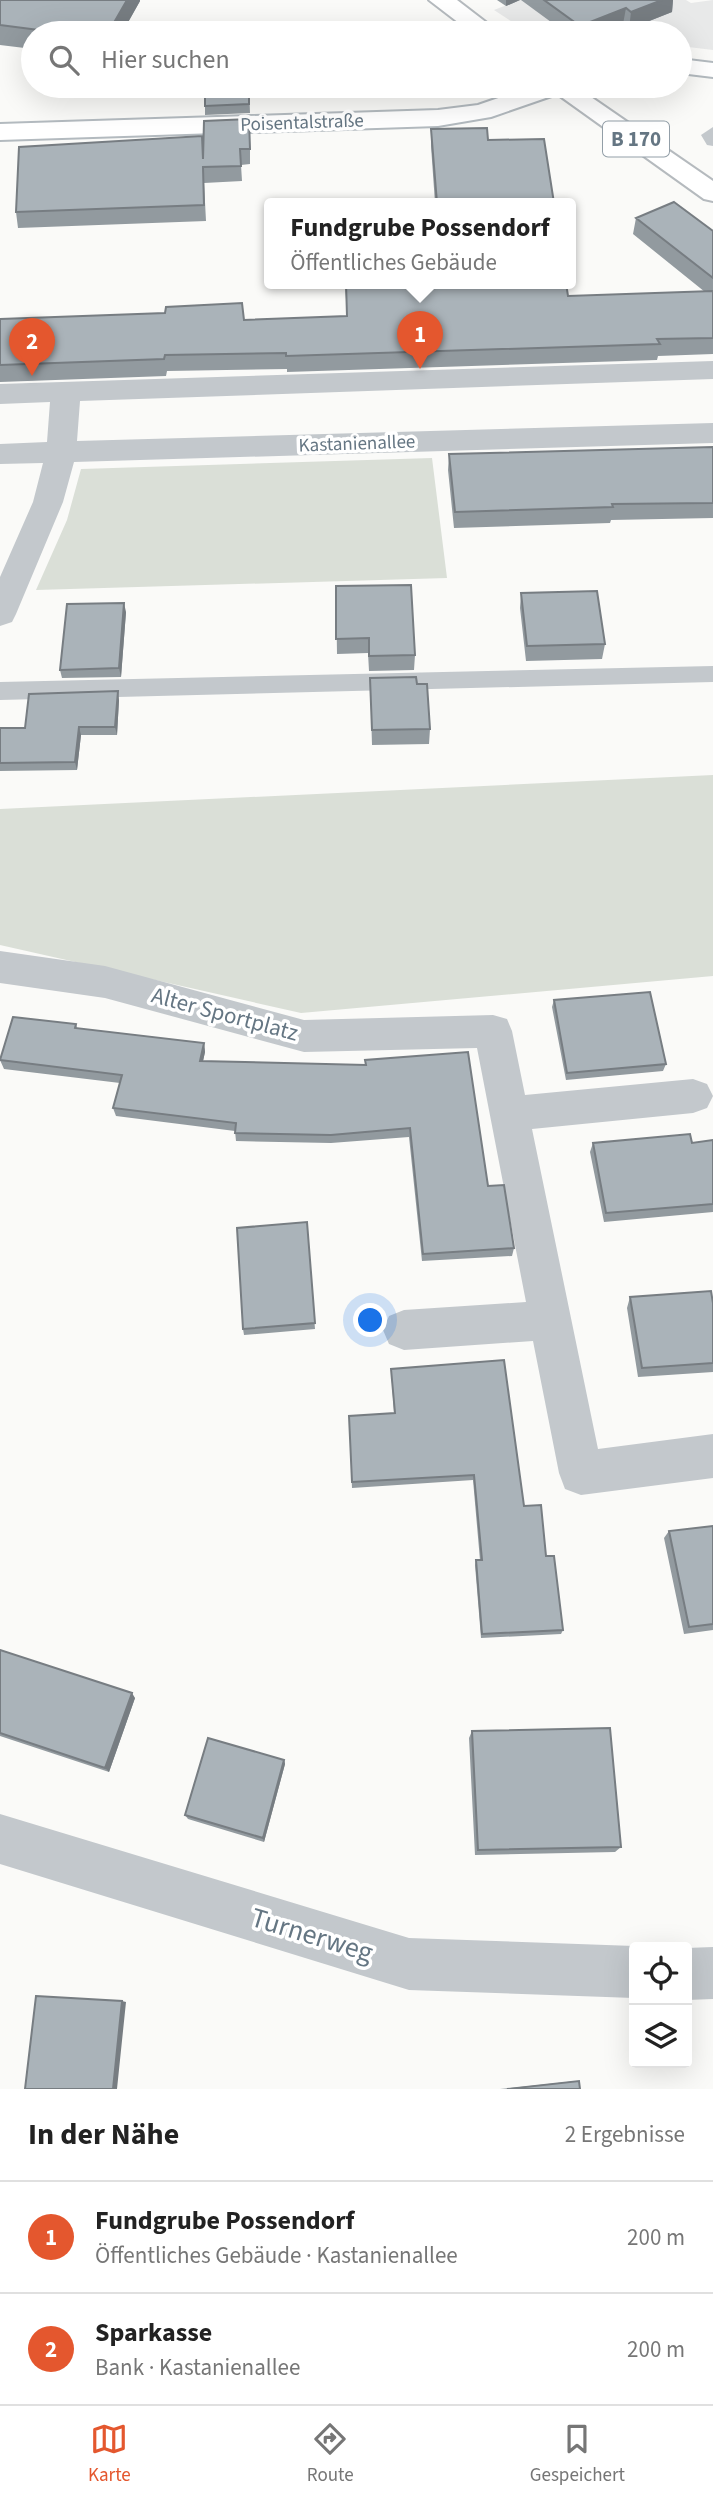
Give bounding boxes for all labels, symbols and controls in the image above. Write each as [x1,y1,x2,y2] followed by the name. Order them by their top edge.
[21,21,692,98] search box
[45,41,83,79] icon: search
[101,41,230,78] text: Hier suchen
[240,107,364,139] street label: Poisentalstraße
[603,122,669,156] road number: B 170
[264,198,576,289] popup
[290,209,550,246] text: Fundgrube Possendorf
[290,246,497,279] text: Öffentliches Gebäude
[397,311,443,369] pin: 1
[9,318,55,376] pin: 2
[298,428,416,460] street label: Kastanienallee
[148,979,302,1049] street label: Alter Sportplatz
[353,1303,387,1337] your location
[246,1897,378,1973] street label: Turnerweg
[629,1942,692,2068] map controls
[629,1942,692,2005] button: locate
[629,2005,692,2068] button: layers
[28,2113,179,2156] text: In der Nähe
[565,2118,685,2151] text: 2 Ergebnisse
[95,2202,354,2239] text: Fundgrube Possendorf
[45,2221,57,2254] text: 1
[627,2221,685,2254] text: 200 m
[95,2239,458,2272] text: Öffentliches Gebäude · Kastanienallee
[95,2314,212,2351] text: Sparkasse
[45,2333,57,2366] text: 2
[627,2333,685,2366] text: 200 m
[95,2351,300,2384] text: Bank · Kastanienallee
[88,2420,131,2489] tab: Karte
[307,2420,354,2489] tab: Route
[530,2420,625,2489] tab: Gespeichert

